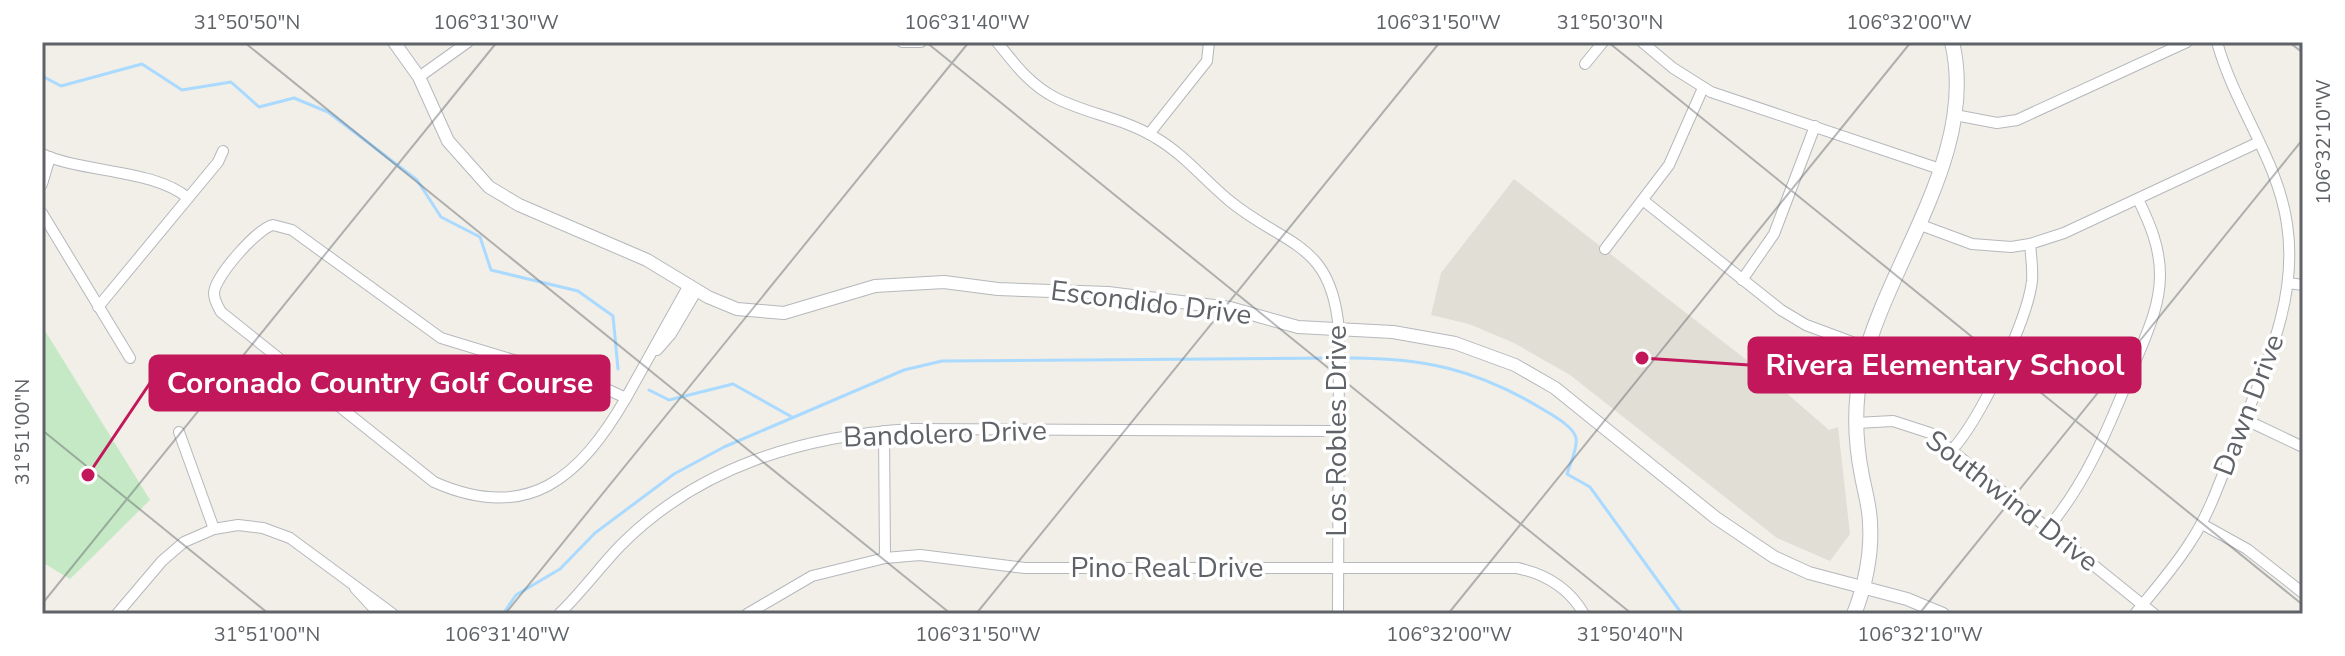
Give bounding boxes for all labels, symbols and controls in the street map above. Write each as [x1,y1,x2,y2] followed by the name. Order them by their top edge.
[194,9,300,36] text: 31°50'50"N
[433,9,559,36] text: 106°31'30"W
[904,9,1030,36] text: 106°31'40"W
[1375,9,1501,36] text: 106°31'50"W
[1557,9,1663,36] text: 31°50'30"N
[1846,9,1972,36] text: 106°32'00"W
[2310,79,2337,205] text: 106°32'10"W
[1048,272,1254,334] street label: Escondido Drive
[1318,325,1356,537] street label: Los Robles Drive
[2205,329,2293,481] street label: Dawn Drive
[1749,338,2140,392] callout: Rivera Elementary School
[1765,345,2125,386] text: Rivera Elementary School
[150,356,609,410] callout: Coronado Country Golf Course
[167,363,593,404] text: Coronado Country Golf Course
[9,379,36,485] text: 31°51'00"N
[843,411,1047,457] street label: Bandolero Drive
[1918,421,2106,581] street label: Southwind Drive
[1071,549,1263,587] street label: Pino Real Drive
[214,621,320,648] text: 31°51'00"N
[444,621,570,648] text: 106°31'40"W
[915,621,1041,648] text: 106°31'50"W
[1386,621,1512,648] text: 106°32'00"W
[1577,621,1683,648] text: 31°50'40"N
[1857,621,1983,648] text: 106°32'10"W

